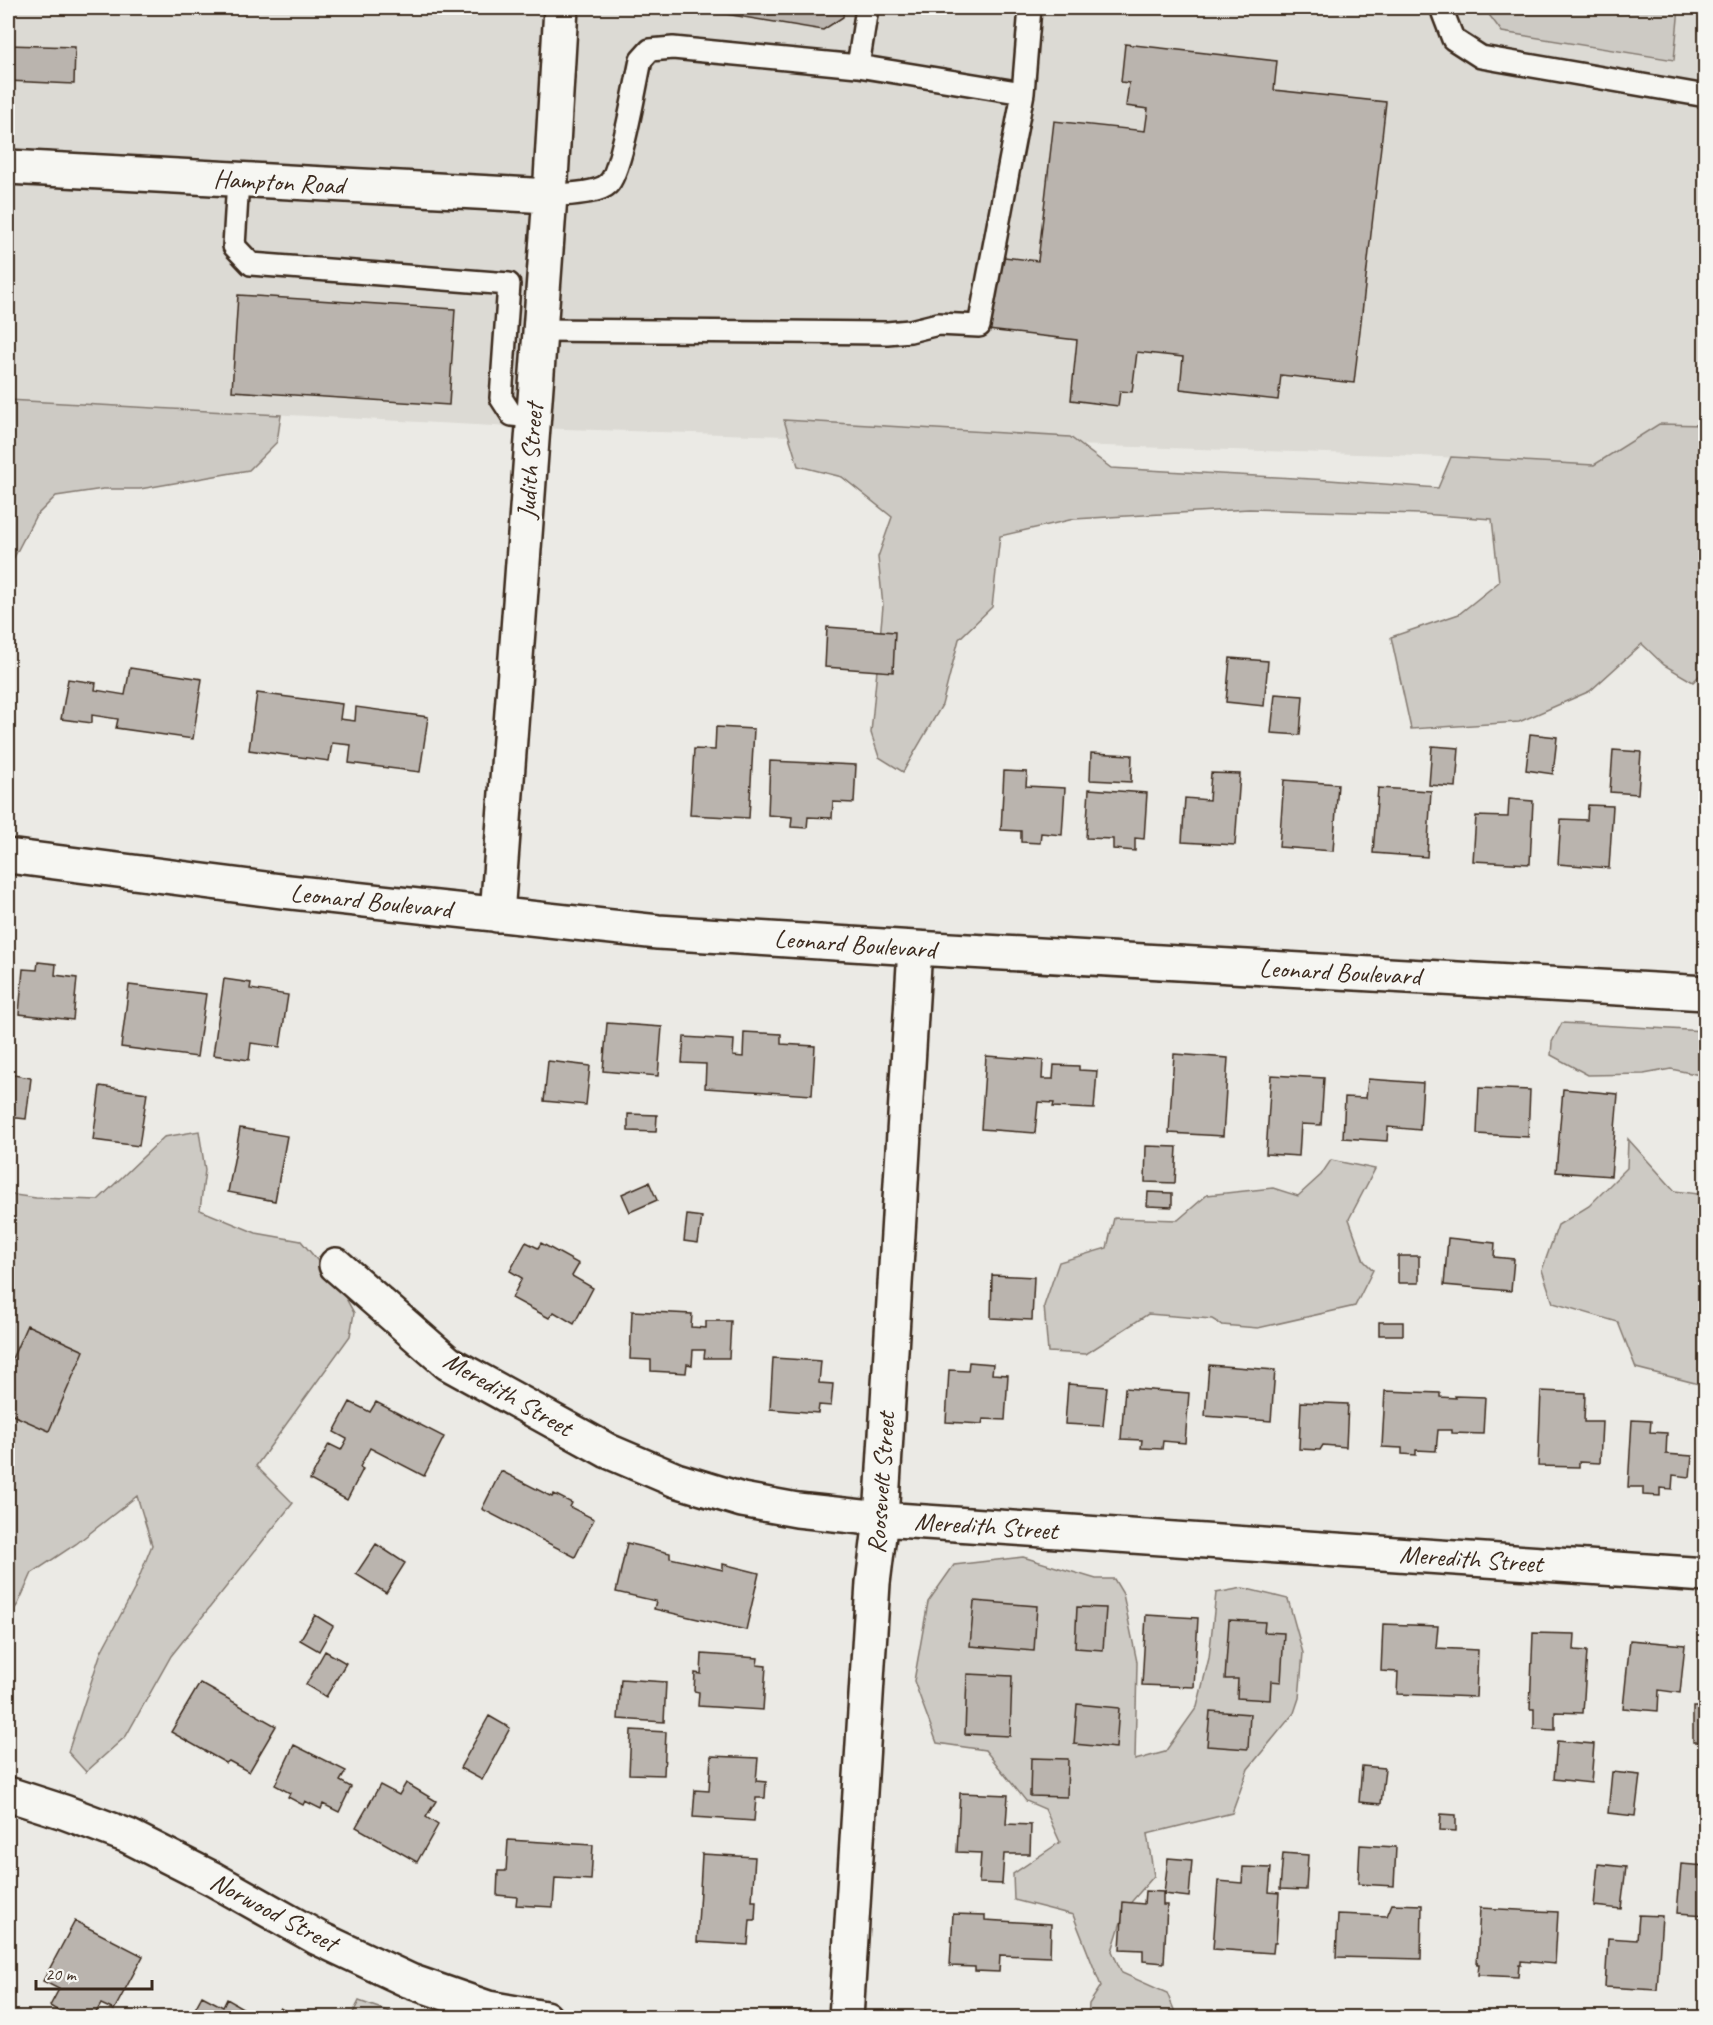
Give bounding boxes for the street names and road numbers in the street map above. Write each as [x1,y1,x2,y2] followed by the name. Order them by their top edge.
[213,162,349,202] street label: Hampton Road
[509,399,551,522] street label: Judith Street
[289,876,457,926] street label: Leonard Boulevard
[773,922,941,966] street label: Leonard Boulevard
[1258,951,1425,993] street label: Leonard Boulevard
[438,1344,580,1445] street label: Meredith Street
[860,1409,903,1555] street label: Roosevelt Street
[913,1505,1061,1548] street label: Meredith Street
[1398,1538,1546,1581] street label: Meredith Street
[205,1865,346,1961] street label: Norwood Street

